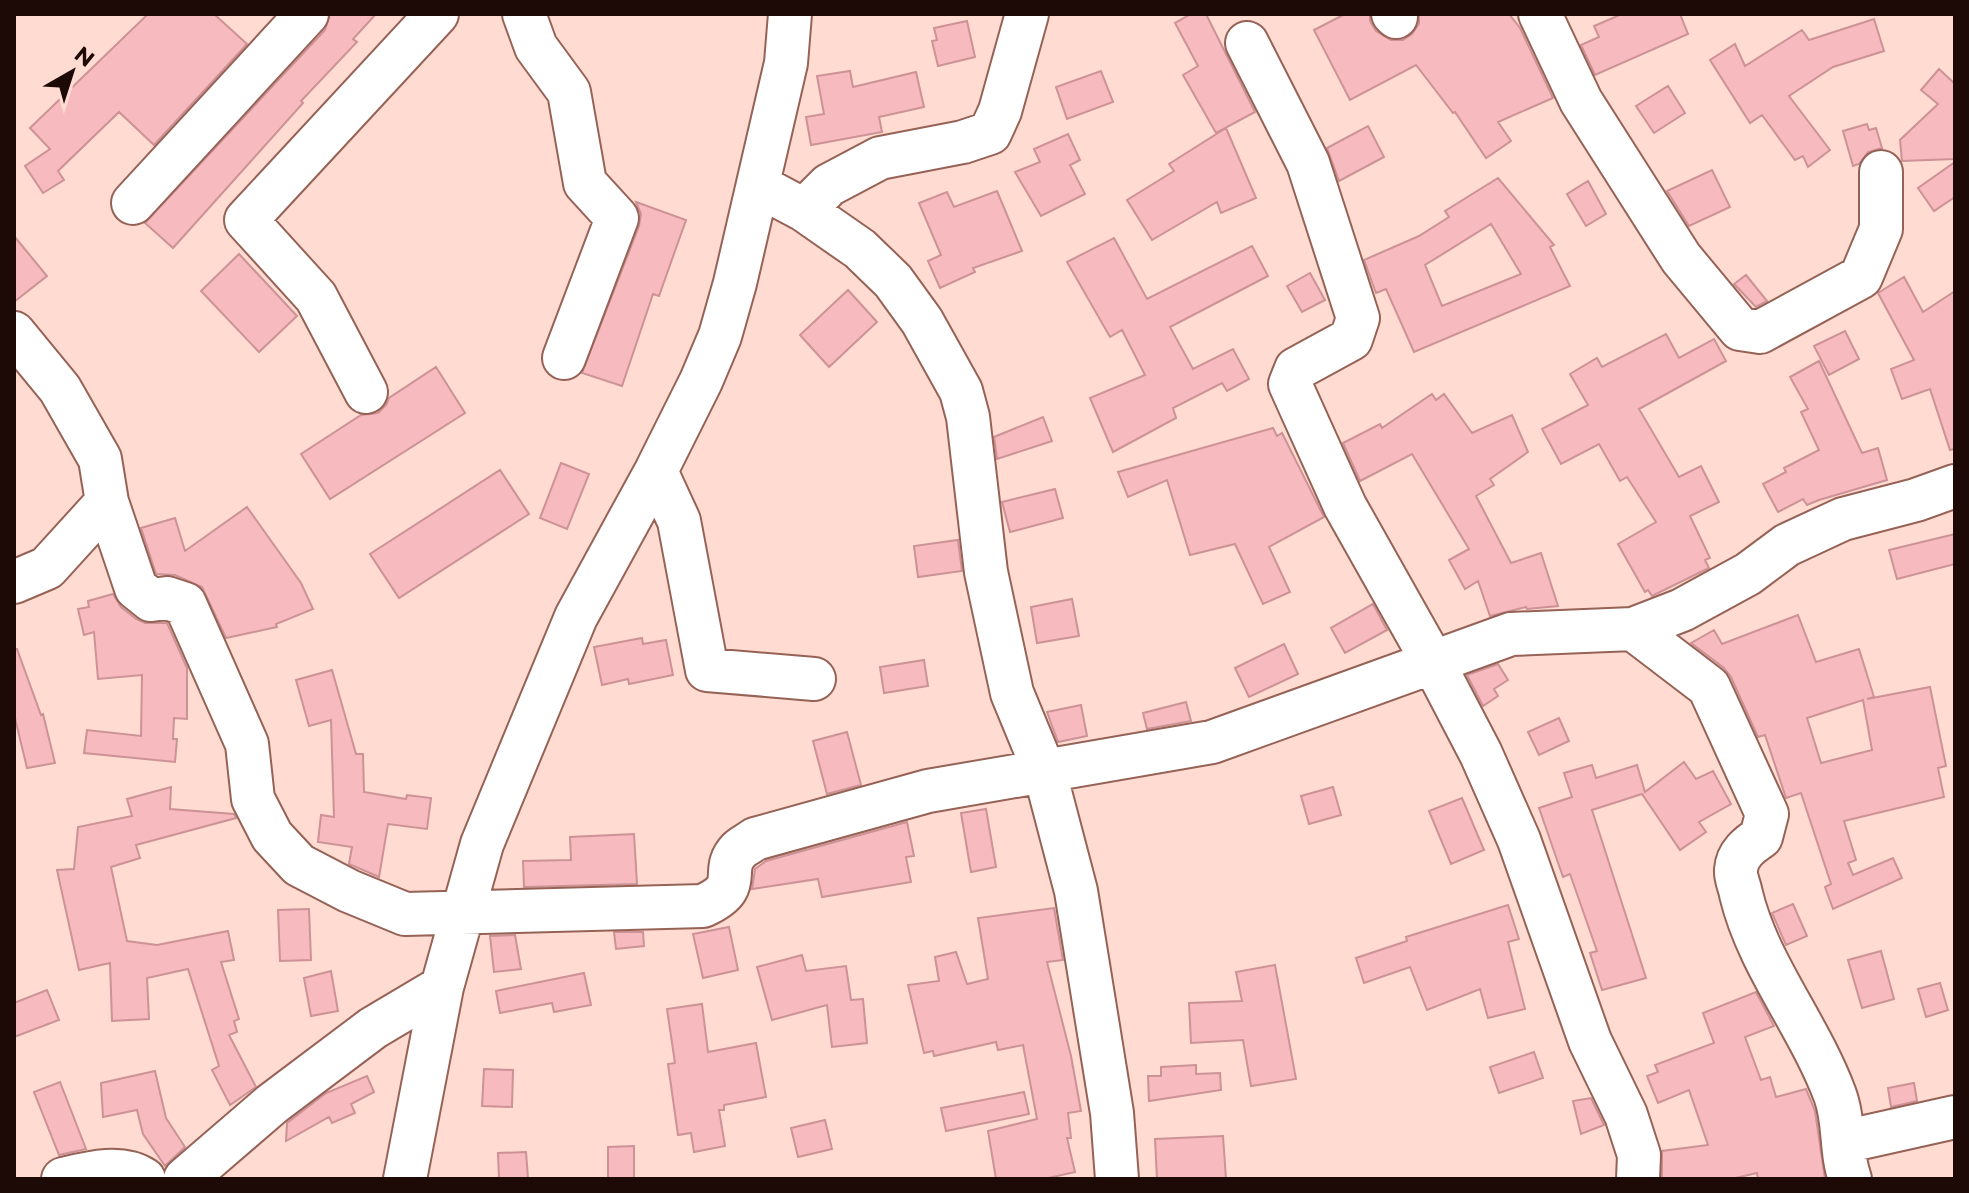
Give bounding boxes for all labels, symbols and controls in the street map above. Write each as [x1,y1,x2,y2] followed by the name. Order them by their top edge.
[32,32,112,112] north arrow
[69,41,100,73] text: N

